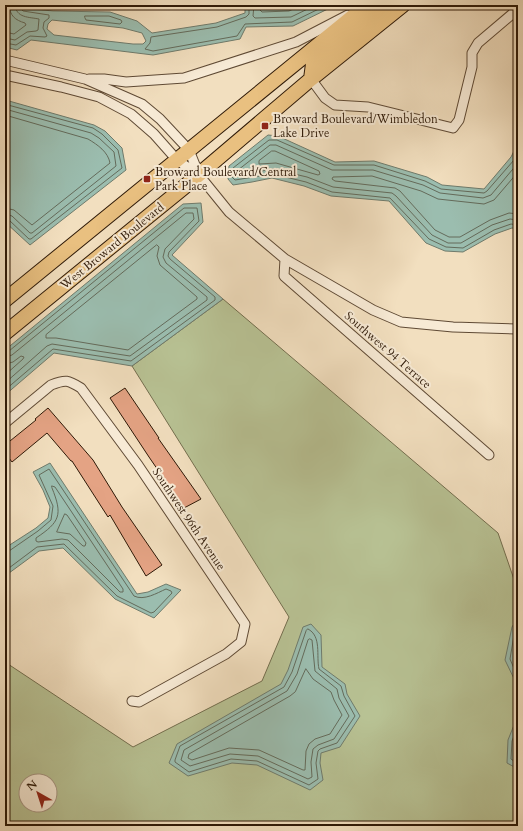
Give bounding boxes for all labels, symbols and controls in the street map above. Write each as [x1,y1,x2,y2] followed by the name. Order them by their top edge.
[273,111,438,141] place label: Broward Boulevard/Wimbledon Lake Drive
[260,121,270,131] marker: Broward Boulevard/Wimbledon Lake Drive
[155,164,296,194] place label: Broward Boulevard/Central Park Place
[142,174,152,184] marker: Broward Boulevard/Central Park Place
[56,199,168,294] street label: West Broward Boulevard
[341,308,435,392] street label: Southwest 94 Terrace
[149,465,229,573] street label: Southwest 96th Avenue
[18,773,58,813] north arrow
[24,776,41,794] text: N

